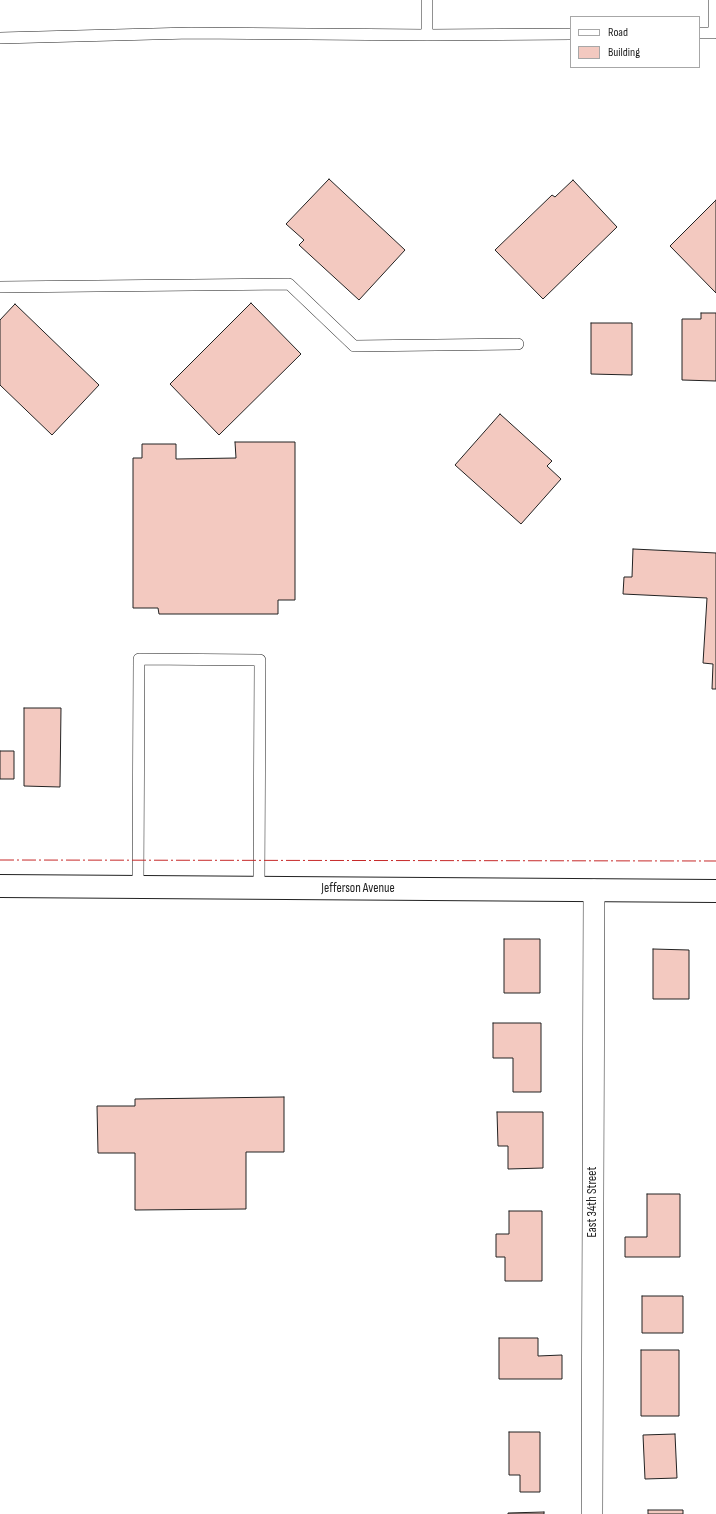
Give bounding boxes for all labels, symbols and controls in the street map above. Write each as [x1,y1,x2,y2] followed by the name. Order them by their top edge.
[570,16,700,68] legend
[608,25,628,40] text: Road
[608,45,640,60] text: Building
[321,881,395,897] street label: Jefferson Avenue
[585,1167,601,1237] street label: East 34th Street

